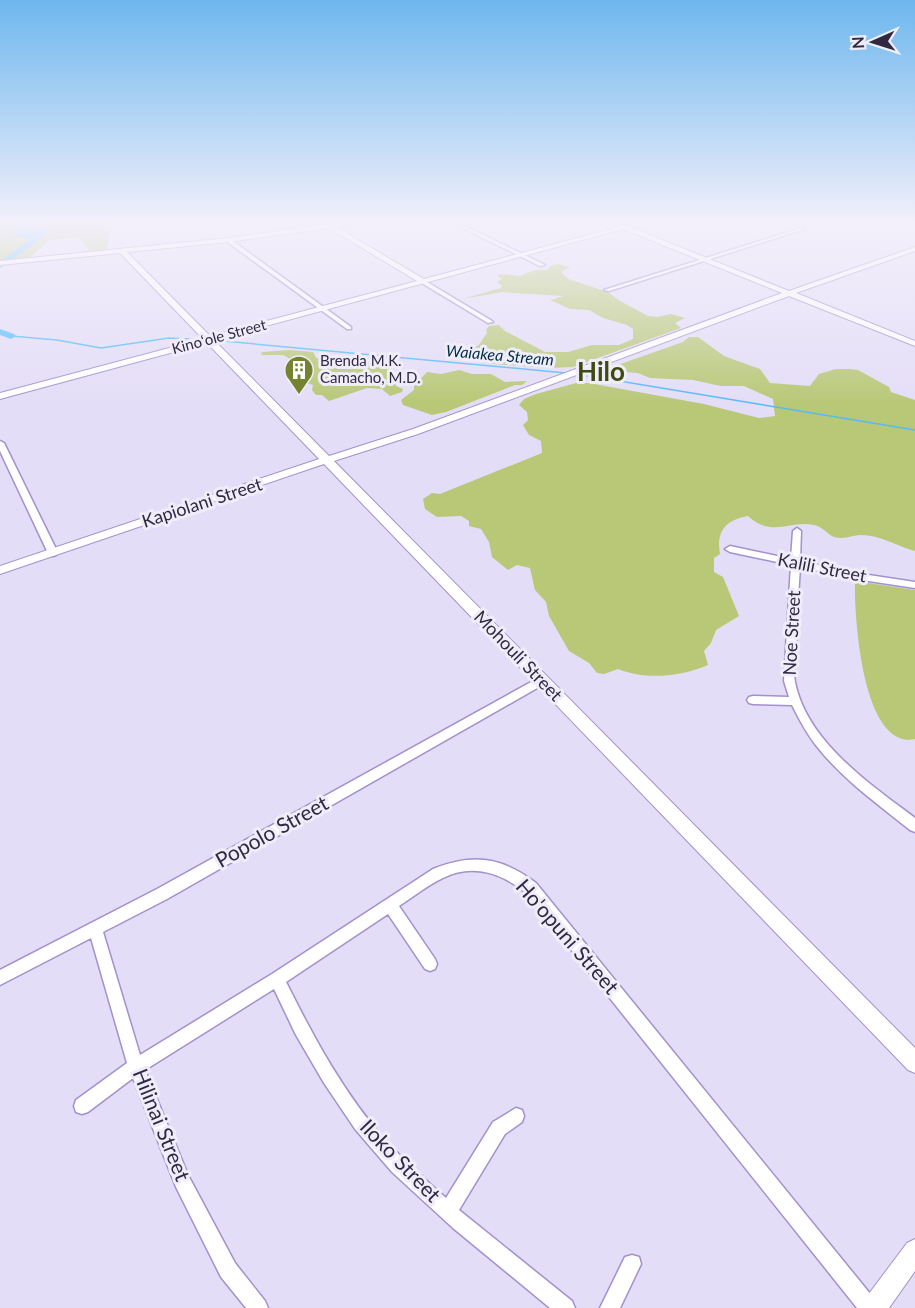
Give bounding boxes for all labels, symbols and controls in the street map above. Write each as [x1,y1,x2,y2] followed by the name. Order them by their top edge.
[843,12,903,72] north arrow
[848,36,867,49] text: N
[170,315,268,357] street label: Kinoʻole Street
[445,340,555,369] water label: Waiakea Stream
[320,351,421,386] place label: Brenda M.K. Camacho, M.D.
[283,354,315,396] building icon: Brenda M.K. Camacho, M.D.
[577,355,625,387] district label: Hilo
[139,472,265,532] street label: Kapiolani Street
[776,548,869,587] street label: Kalili Street
[778,589,804,676] street label: Noe Street
[470,605,568,706] street label: Mohouli Street
[210,789,332,872] street label: Popolo Street
[512,874,625,999] street label: Ho'opuni Street
[129,1065,196,1185] street label: Hilinai Street
[356,1113,447,1207] street label: Iloko Street

